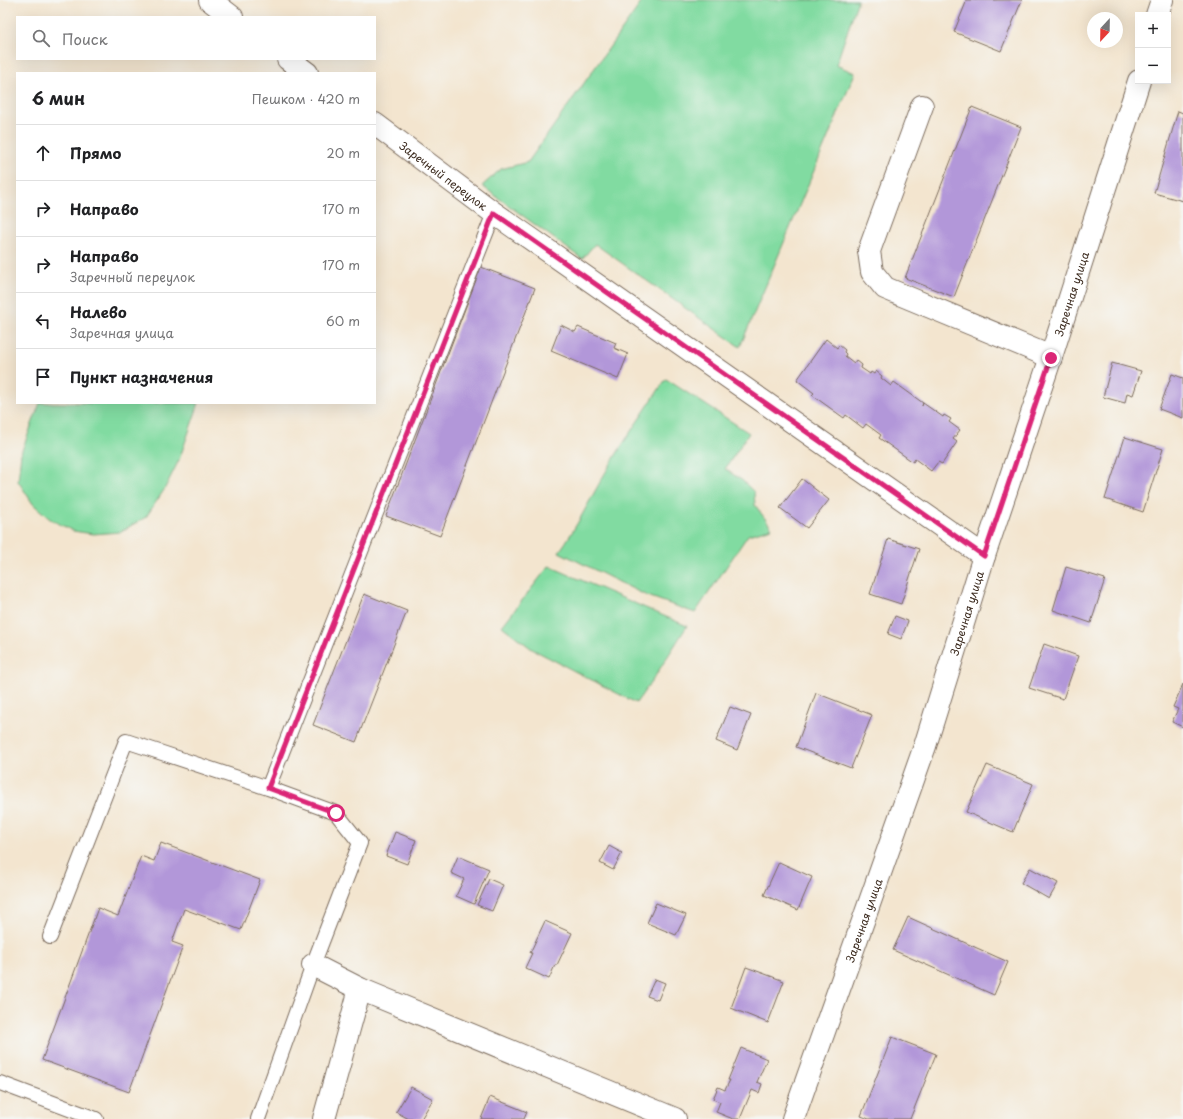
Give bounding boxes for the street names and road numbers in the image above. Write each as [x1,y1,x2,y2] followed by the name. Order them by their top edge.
[396,137,492,214] street label: Заречный переулок
[1050,249,1093,338] street label: Заречная улица
[945,568,987,657] street label: Заречная улица
[841,876,886,964] street label: Заречная улица

